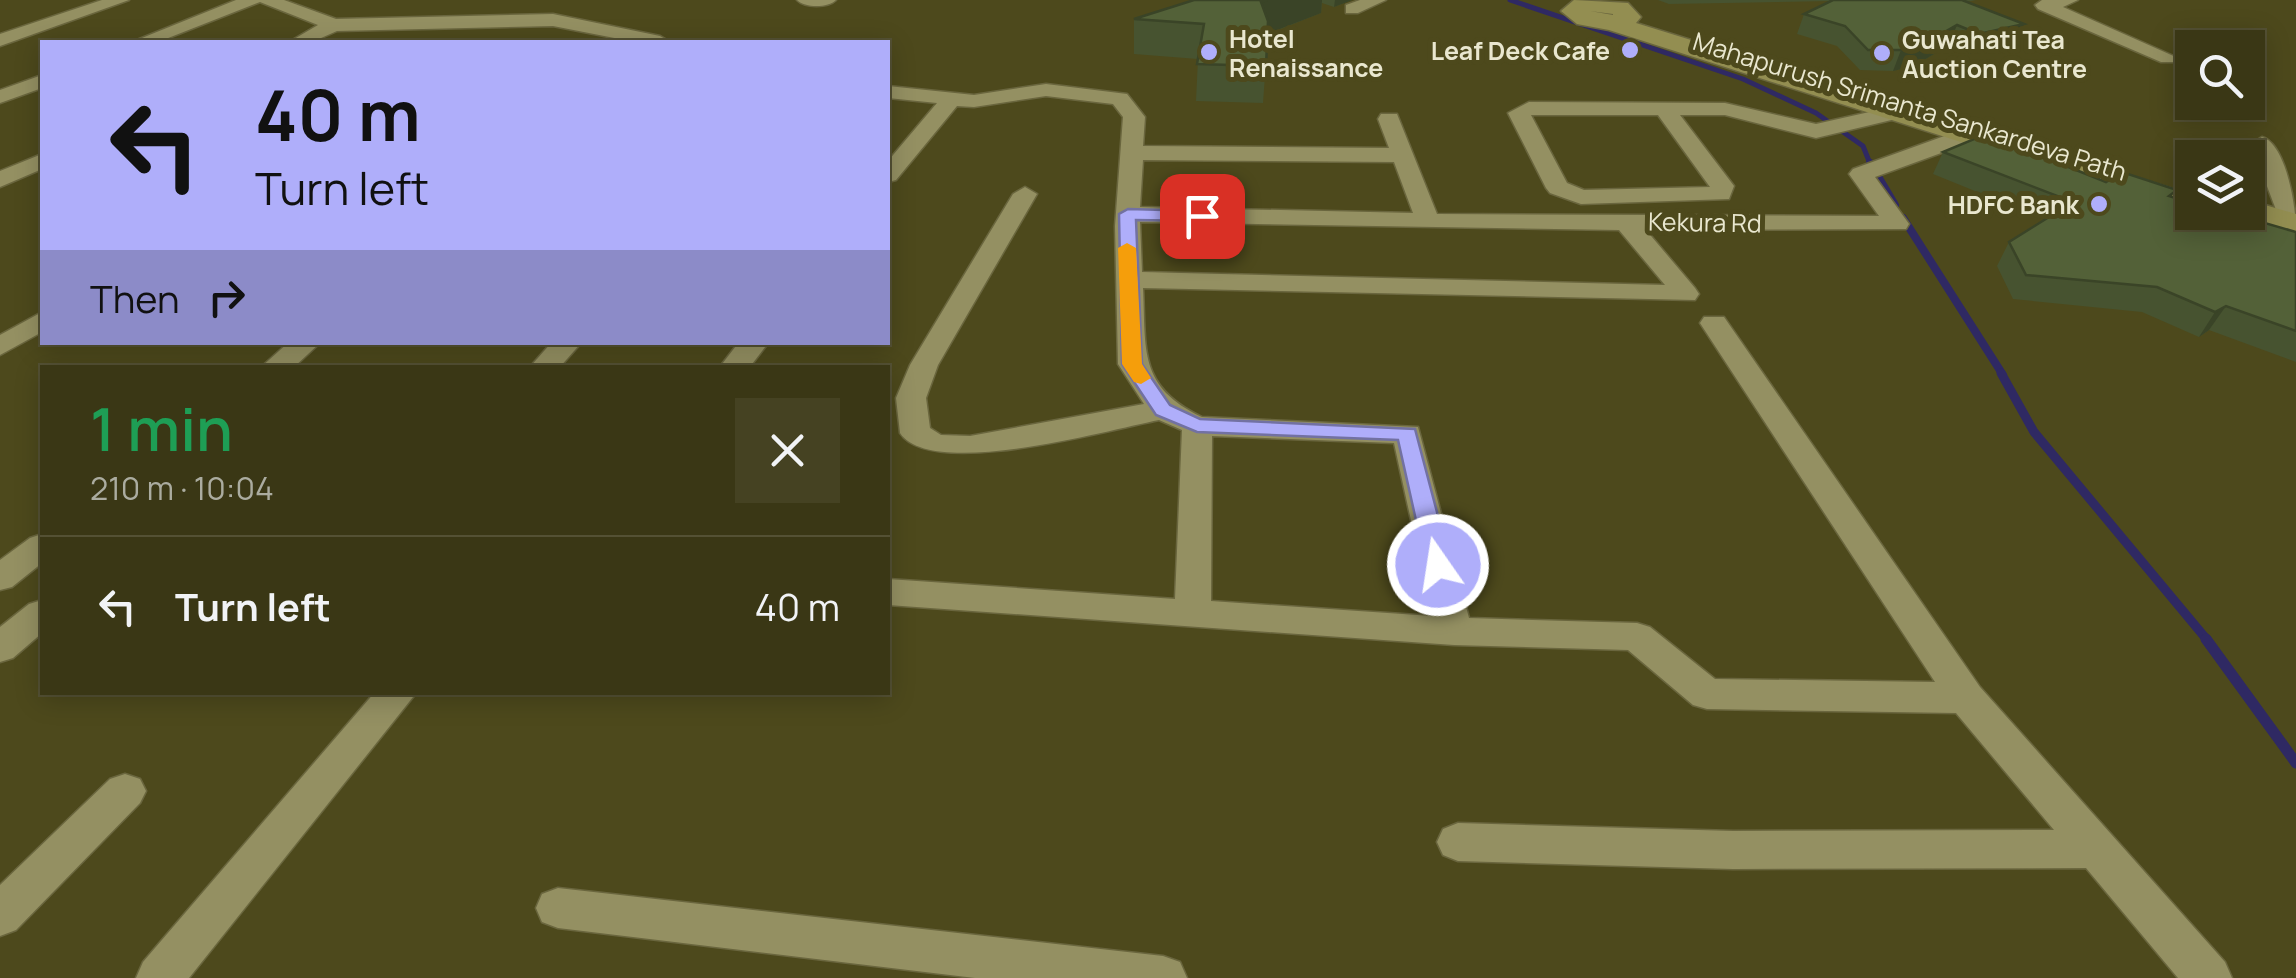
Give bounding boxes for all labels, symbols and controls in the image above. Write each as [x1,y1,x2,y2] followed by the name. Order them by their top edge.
[1229,21,1383,85] place label: Hotel Renaissance
[1902,22,2087,86] place label: Guwahati Tea Auction Centre
[1689,23,2131,189] street label: Mahapurush Srimanta Sankardeva Path
[2175,30,2265,230] map controls
[2175,30,2265,120] button: search
[1431,33,1610,68] place label: Leaf Deck Cafe
[1619,39,1641,61] marker: Leaf Deck Cafe
[1198,41,1220,63] marker: Hotel Renaissance
[1871,42,1893,64] marker: Guwahati Tea Auction Centre
[255,66,421,162] text: 40 m
[90,80,220,210] icon: left
[2175,140,2265,230] button: layers
[255,157,429,219] text: Turn left
[1160,174,1245,259] pin
[1948,187,2080,222] place label: HDFC Bank
[1175,189,1230,244] icon: arrive
[2088,193,2110,215] marker: HDFC Bank
[1648,204,1762,240] street label: Kekura Rd
[199,270,254,325] icon: right
[90,272,179,324] text: Then
[90,387,233,469] text: 1 min
[735,398,840,503] button: close
[90,466,274,510] text: 210 m · 10:04
[1386,513,1490,617] position arrow
[90,579,145,634] icon: left
[175,580,331,632] text: Turn left
[755,580,840,632] text: 40 m

